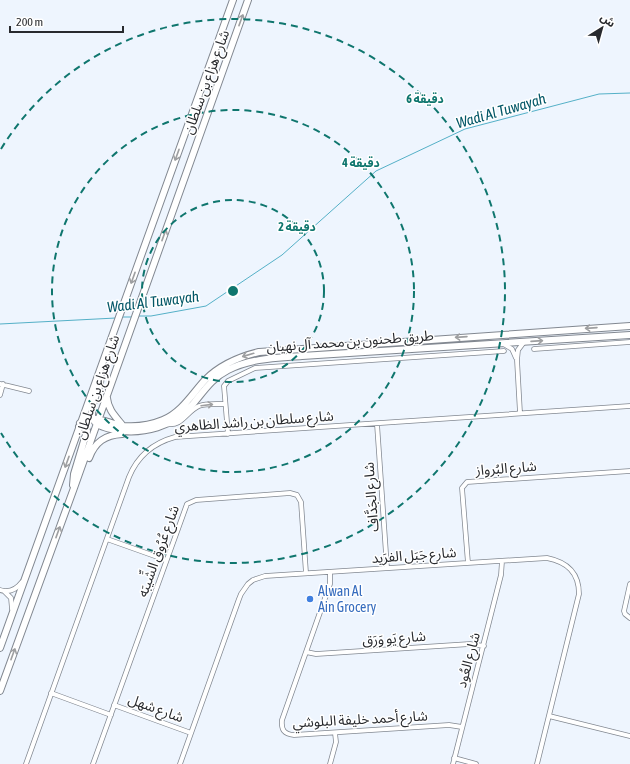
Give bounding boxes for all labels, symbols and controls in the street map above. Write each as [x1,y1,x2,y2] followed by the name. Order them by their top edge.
[10,8,123,34] scale bar
[582,8,622,48] north arrow
[598,11,618,30] text: ش
[237,14,245,26] one-way arrow
[16,15,43,29] text: 200 m
[180,28,235,137] street label: شارع هزاع بن سلطان
[454,90,548,131] water label: Wadi Al Tuwayah
[406,92,444,106] text: 6 دقيقة
[172,149,180,161] one-way arrow
[341,156,380,170] text: 4 دقيقة
[278,220,316,234] text: 2 دقيقة
[161,229,169,241] one-way arrow
[128,271,136,283] one-way arrow
[226,284,240,298] centre of rings
[106,287,200,316] water label: Wadi Al Tuwayah
[585,325,598,332] one-way arrow
[266,327,434,357] street label: طريق طحنون بن محمد آل نهيان
[72,333,125,442] street label: شارع هزاع بن سلطان
[455,334,468,341] one-way arrow
[530,337,543,344] one-way arrow
[242,352,255,359] one-way arrow
[200,401,213,409] one-way arrow
[174,407,334,438] street label: شارع سلطان بن راشد الظاهري
[62,456,70,468] one-way arrow
[474,458,537,481] street label: شارع البُرواز
[360,461,384,532] street label: شارع الجَدَّاف
[131,502,185,600] street label: شارع عُرُوق الشِّيبَه
[54,527,62,539] one-way arrow
[371,544,457,569] street label: شارع جَبَل الفرَيد
[318,583,377,615] place label: Alwan Al Ain Grocery
[305,594,315,604] marker: Alwan Al Ain Grocery
[362,628,427,651] street label: شارع يَو وَرَق
[453,631,486,690] street label: شارع العُود
[10,649,18,661] one-way arrow
[125,691,186,728] street label: شارع شهل
[292,707,428,734] street label: شارع أحمد خليفة البلوشي

